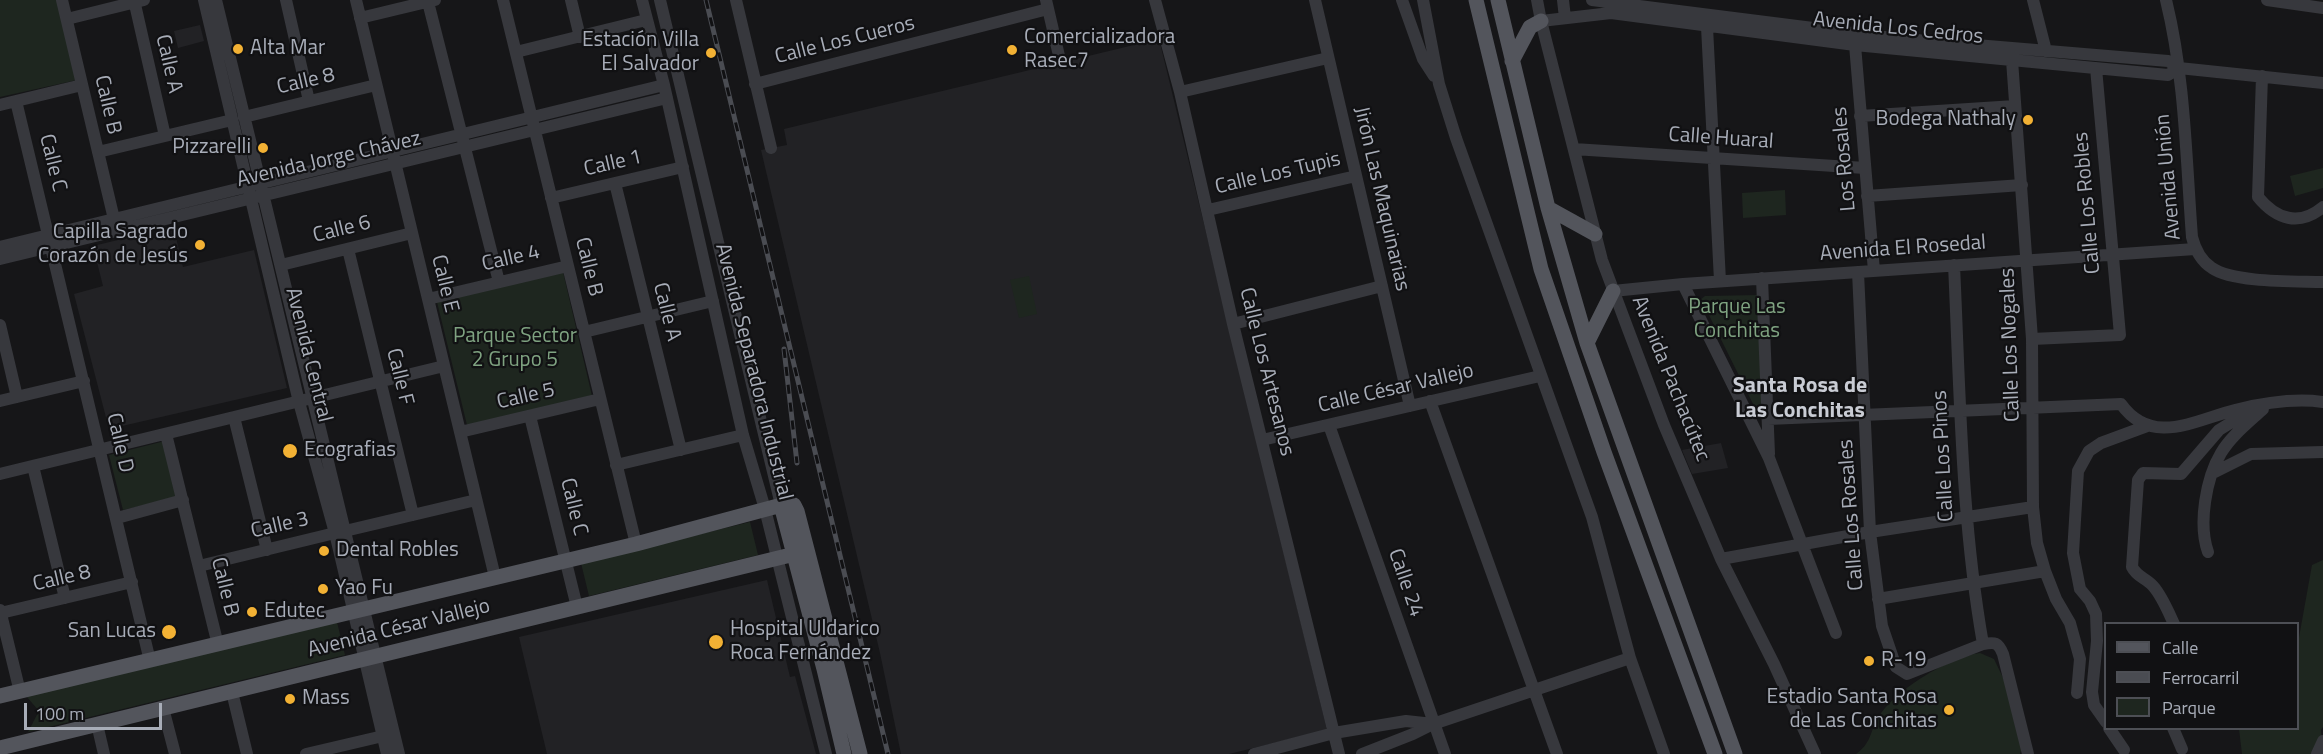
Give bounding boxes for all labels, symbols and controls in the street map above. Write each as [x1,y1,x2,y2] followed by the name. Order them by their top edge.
[1812,8,1984,50] street label: Avenida Los Cedros
[772,11,918,71] street label: Calle Los Cueros
[1024,25,1175,75] place label: Comercializadora Rasec7
[582,28,699,78] place label: Estación Villa El Salvador
[149,32,187,96] street label: Calle A
[250,36,325,62] place label: Alta Mar
[231,42,245,56] marker: Alta Mar
[1005,43,1019,57] marker: Comercializadora Rasec7
[704,46,718,60] marker: Estación Villa El Salvador
[275,63,337,101] street label: Calle 8
[88,73,126,137] street label: Calle B
[1348,104,1414,294] street label: Jirón Las Maquinarias
[1828,106,1862,212] street label: Los Rosales
[1875,107,2016,133] place label: Bodega Nathaly
[2021,113,2035,127] marker: Bodega Nathaly
[2151,113,2187,241] street label: Avenida Unión
[1668,123,1774,155] street label: Calle Huaral
[234,127,424,193] street label: Avenida Jorge Chávez
[2069,131,2107,275] street label: Calle Los Robles
[33,132,71,194] street label: Calle C
[172,135,251,161] place label: Pizzarelli
[256,141,270,155] marker: Pizzarelli
[582,145,644,183] street label: Calle 1
[1213,147,1343,201] street label: Calle Los Tupis
[311,211,373,249] street label: Calle 6
[38,220,188,270] place label: Capilla Sagrado Corazón de Jesús
[1819,231,1987,267] street label: Avenida El Rosedal
[569,235,607,299] street label: Calle B
[193,238,207,252] marker: Capilla Sagrado Corazón de Jesús
[480,240,542,278] street label: Calle 4
[709,241,797,503] street label: Avenida Separadora Industrial
[425,253,463,315] street label: Calle E
[1996,268,2026,422] street label: Calle Los Nogales
[647,280,685,344] street label: Calle A
[279,285,337,425] street label: Avenida Central
[1233,285,1299,459] street label: Calle Los Artesanos
[1625,293,1715,465] street label: Avenida Pachacútec
[1688,295,1786,345] park label: Parque Las Conchitas
[453,324,577,374] park label: Parque Sector 2 Grupo 5
[380,346,418,408] street label: Calle F
[1316,359,1476,419] street label: Calle César Vallejo
[1733,374,1867,426] district label: Santa Rosa de Las Conchitas
[495,378,557,416] street label: Calle 5
[1928,390,1960,522] street label: Calle Los Pinos
[100,411,138,475] street label: Calle D
[304,438,396,464] place label: Ecografias
[1834,438,1870,592] street label: Calle Los Rosales
[281,442,299,460] marker: Ecografias
[554,476,592,538] street label: Calle C
[249,507,311,545] street label: Calle 3
[336,538,459,564] place label: Dental Robles
[317,544,331,558] marker: Dental Robles
[1382,546,1428,620] street label: Calle 24
[205,555,243,619] street label: Calle B
[31,560,93,598] street label: Calle 8
[335,576,393,602] place label: Yao Fu
[316,582,330,596] marker: Yao Fu
[305,594,493,664] street label: Avenida César Vallejo
[264,599,325,625] place label: Edutec
[245,605,259,619] marker: Edutec
[730,617,880,667] place label: Hospital Uldarico Roca Fernández
[68,619,156,645] place label: San Lucas
[2104,622,2299,730] legend
[160,623,178,641] marker: San Lucas
[707,633,725,651] marker: Hospital Uldarico Roca Fernández
[2162,634,2198,661] text: Calle
[1881,648,1926,674] place label: R-19
[1862,654,1876,668] marker: R-19
[2162,664,2239,691] text: Ferrocarril
[1767,685,1937,735] place label: Estadio Santa Rosa de Las Conchitas
[302,686,350,712] place label: Mass
[27,691,165,729] scale bar
[283,692,297,706] marker: Mass
[2162,694,2216,721] text: Parque
[35,700,84,727] text: 100 m
[1942,703,1956,717] marker: Estadio Santa Rosa de Las Conchitas

